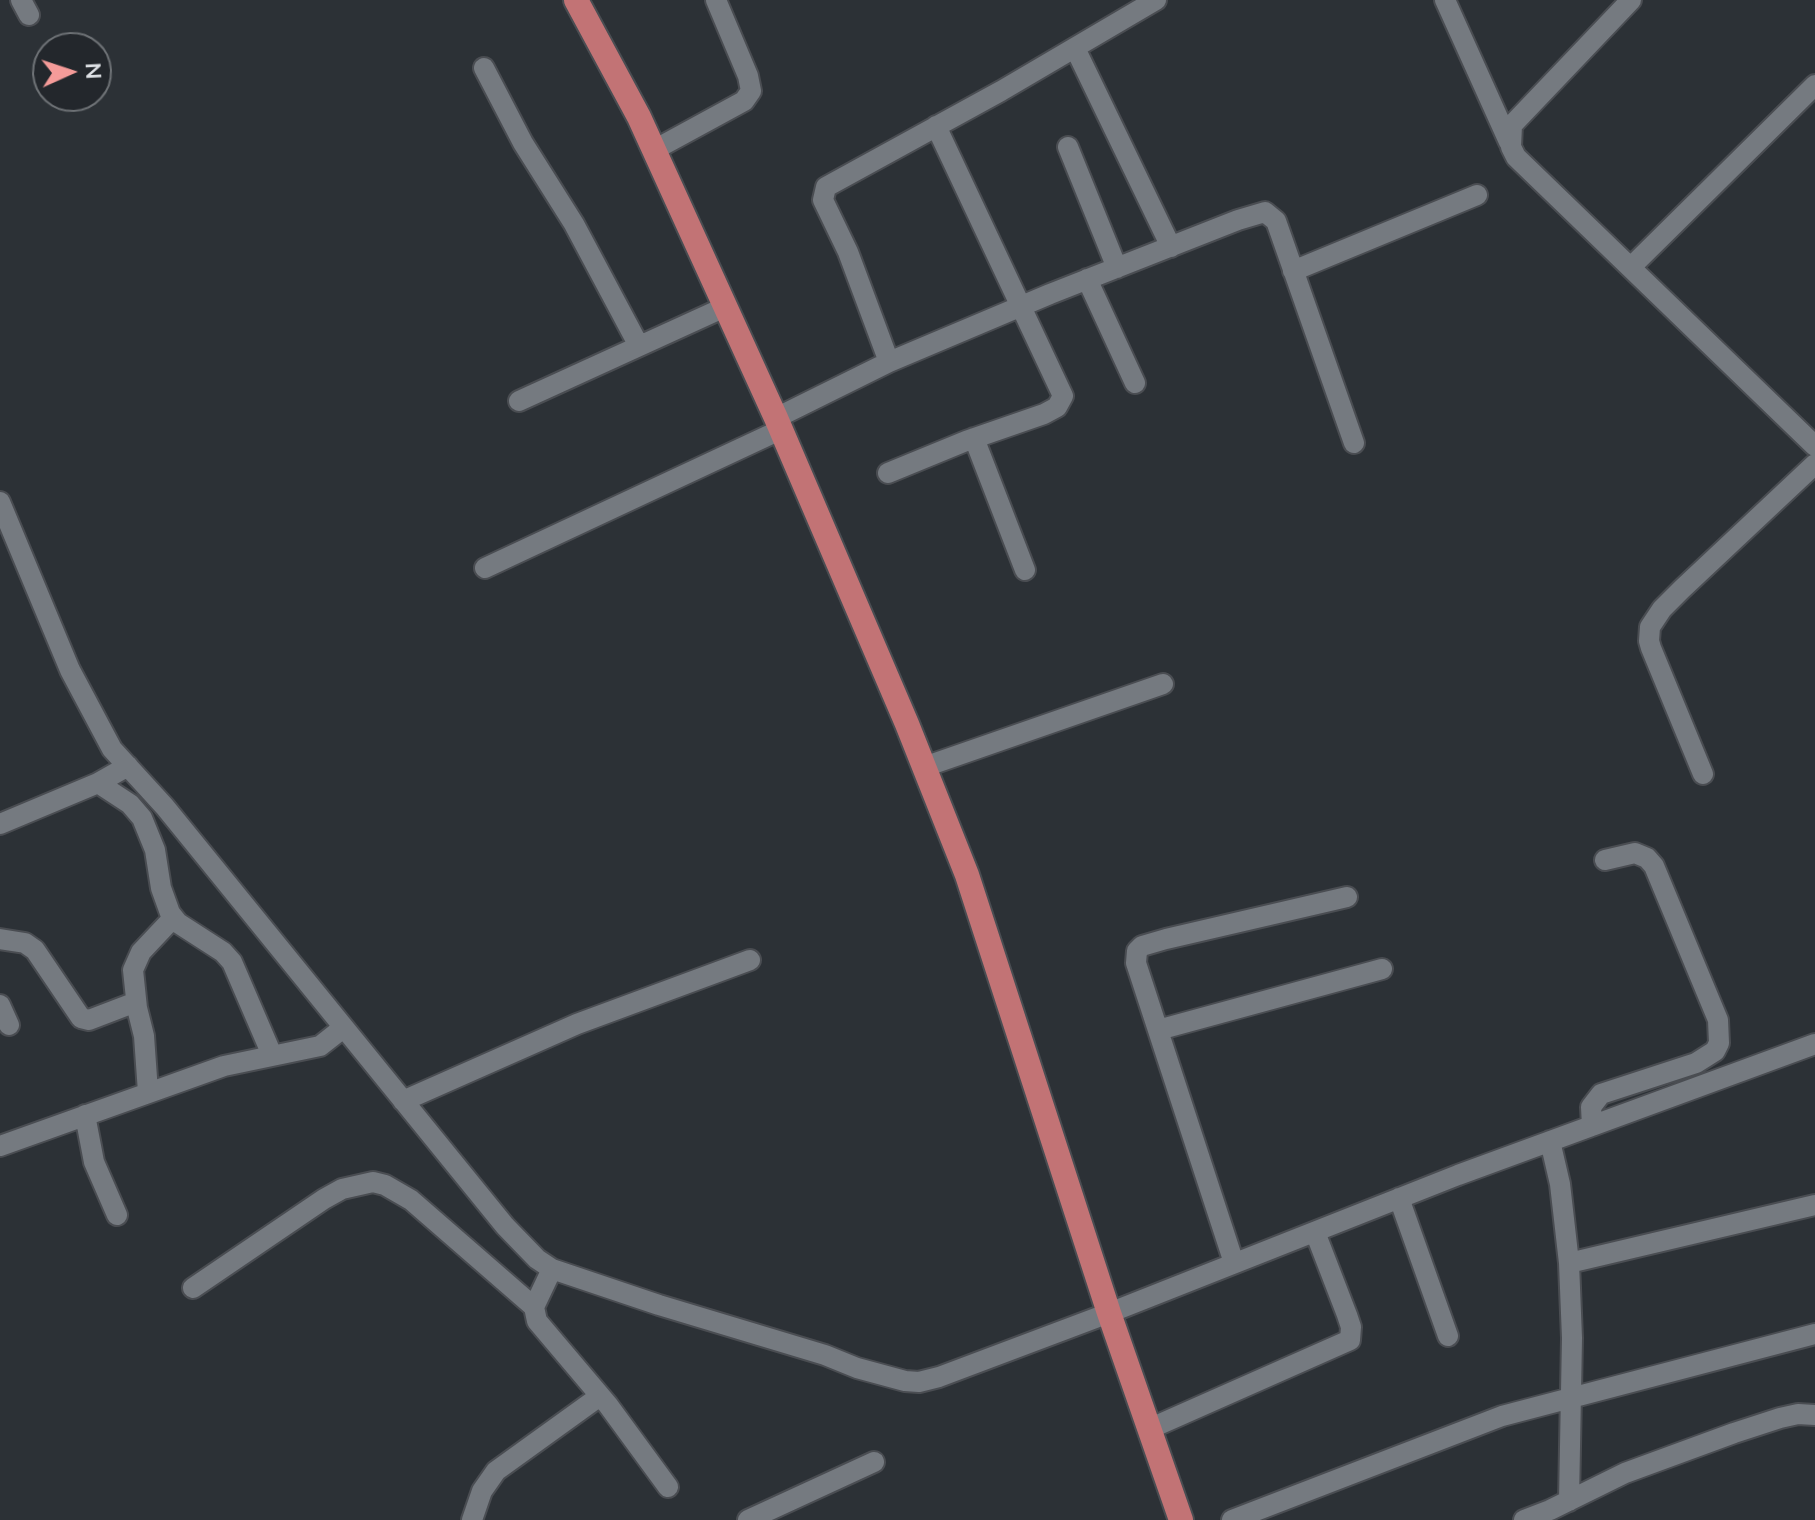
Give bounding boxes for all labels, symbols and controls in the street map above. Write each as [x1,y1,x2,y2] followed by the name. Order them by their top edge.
[32,32,112,112] north arrow
[80,62,108,80] text: N

